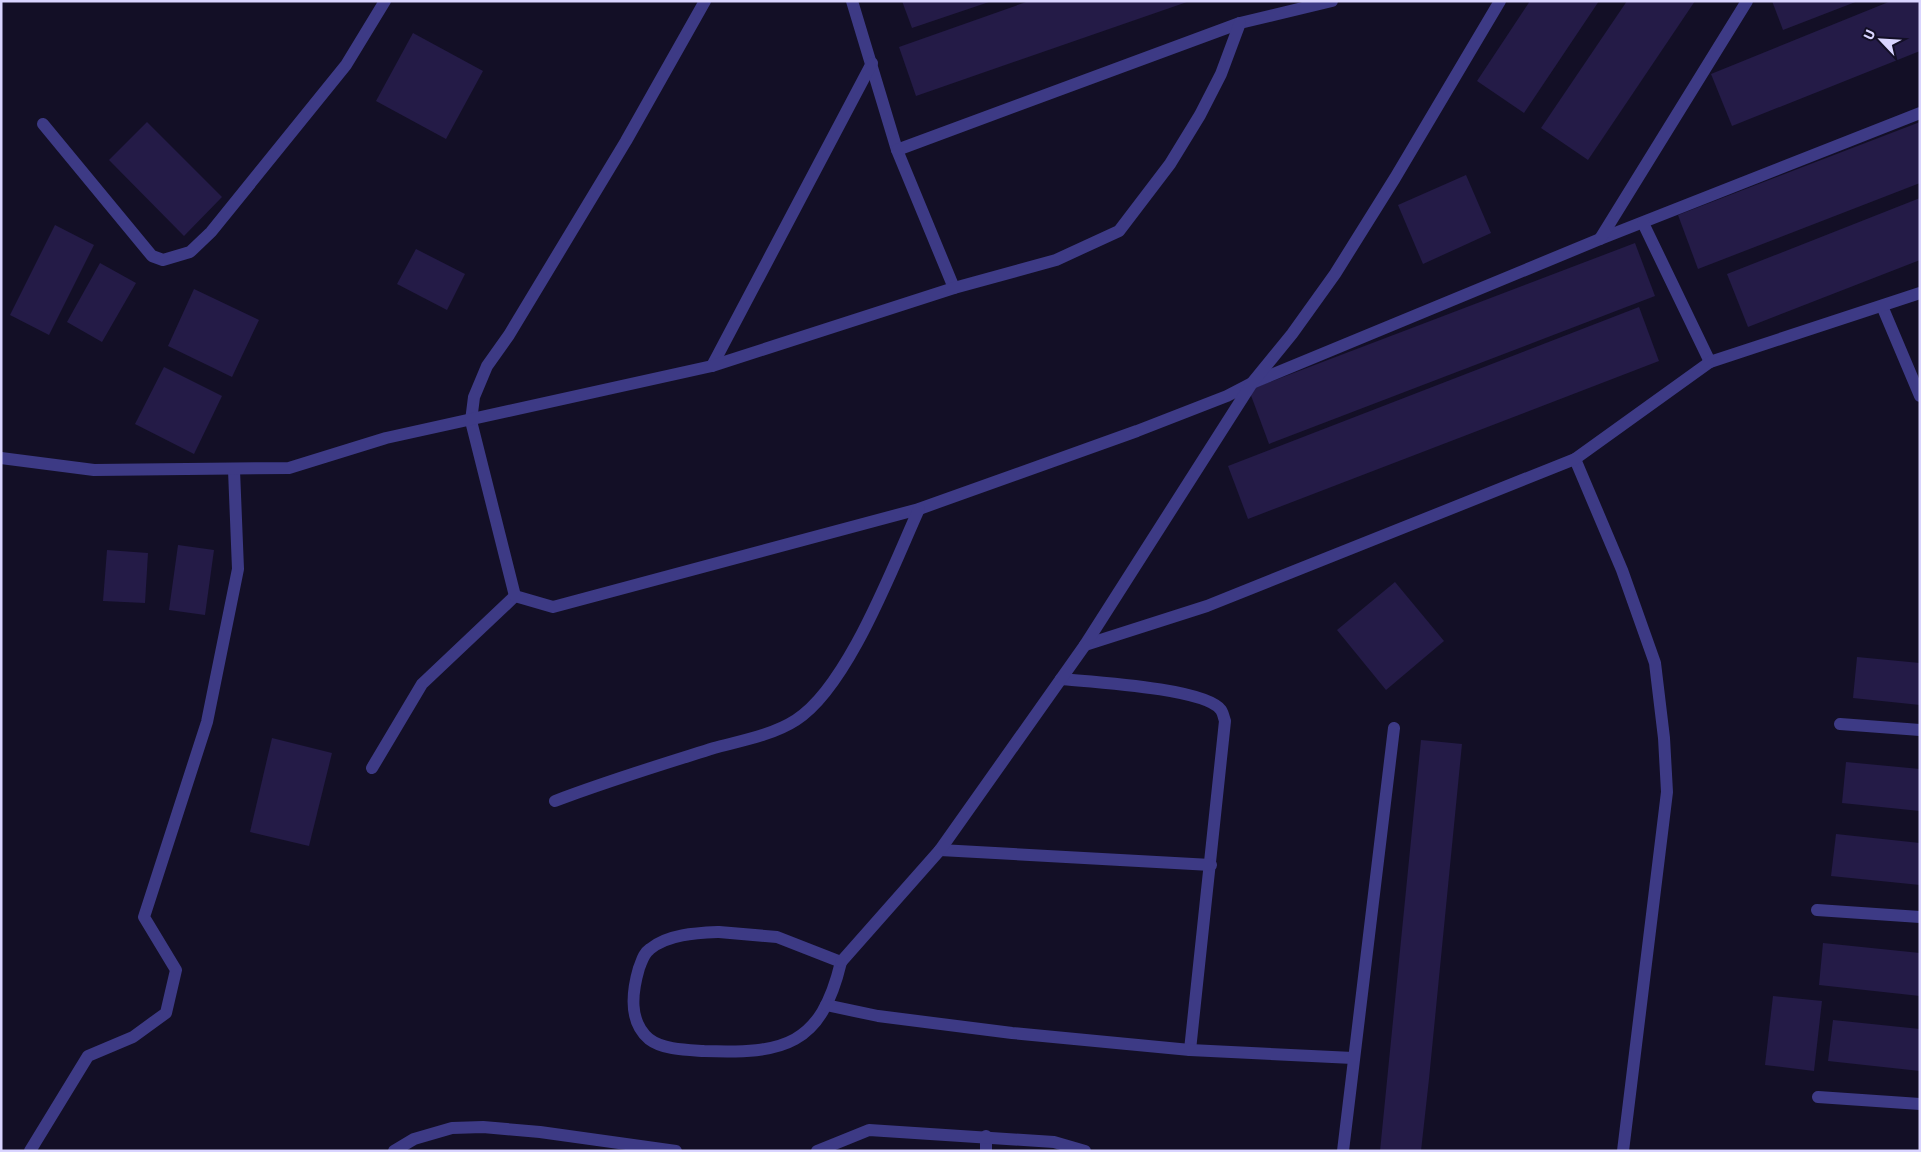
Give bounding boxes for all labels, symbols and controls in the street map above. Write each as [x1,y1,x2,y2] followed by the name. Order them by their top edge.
[1856,15,1906,65] north arrow
[1860,27,1879,43] text: U

